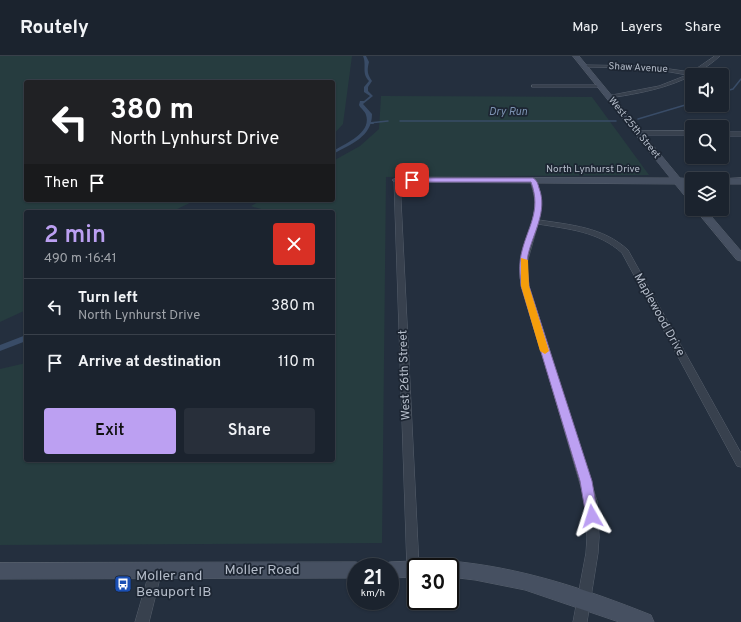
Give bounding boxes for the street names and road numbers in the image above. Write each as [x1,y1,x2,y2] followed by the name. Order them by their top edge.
[608,60,668,76] street label: Shaw Avenue
[605,95,663,162] street label: West 25th Street
[546,163,640,176] street label: North Lynhurst Drive
[630,271,688,359] street label: Maplewood Drive
[395,330,415,420] street label: West 26th Street
[224,562,300,579] street label: Moller Road

